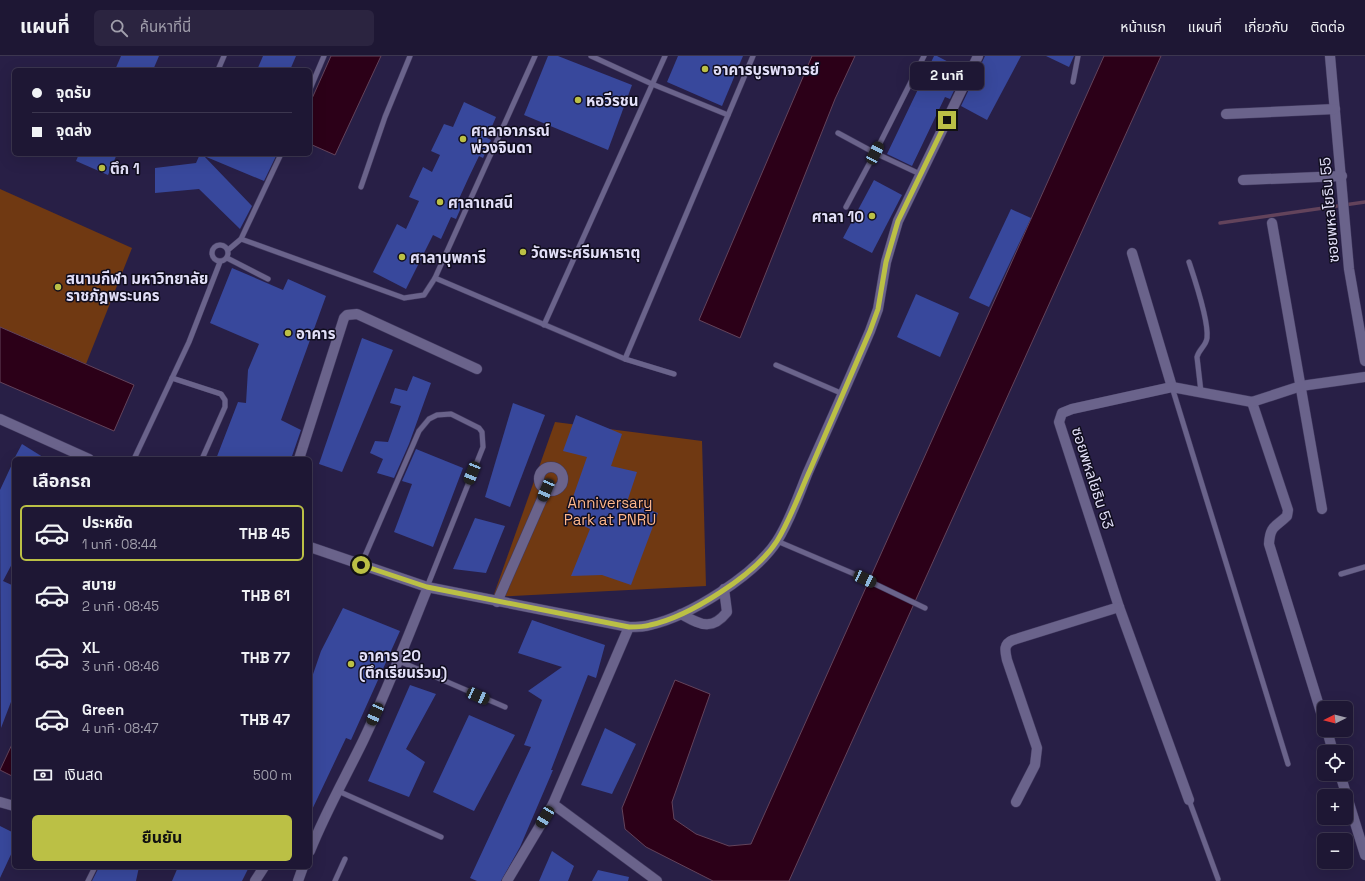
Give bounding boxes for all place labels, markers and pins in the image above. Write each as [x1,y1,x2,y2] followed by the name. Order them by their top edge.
[713,60,819,80] place label: อาคารบูรพาจารย์
[700,64,710,74] marker: อาคารบูรพาจารย์
[586,91,638,110] place label: หอวีรชน
[573,95,583,105] marker: หอวีรชน
[471,121,550,157] place label: ศาลาอาภรณ์ พ่วงจินดา
[458,134,468,144] marker: ศาลาอาภรณ์ พ่วงจินดา
[110,159,140,178] place label: ตึก 1
[97,163,107,173] marker: ตึก 1
[448,193,513,212] place label: ศาลาเกสนี
[435,197,445,207] marker: ศาลาเกสนี
[812,207,864,226] place label: ศาลา 10
[867,211,877,221] marker: ศาลา 10
[531,243,640,262] place label: วัดพระศรีมหาธาตุ
[518,247,528,257] marker: วัดพระศรีมหาธาตุ
[410,248,486,267] place label: ศาลาบุพการี
[397,252,407,262] marker: ศาลาบุพการี
[66,269,208,305] place label: สนามกีฬา มหาวิทยาลัย ราชภัฎพระนคร
[53,282,63,292] marker: สนามกีฬา มหาวิทยาลัย ราชภัฎพระนคร
[296,324,336,343] place label: อาคาร
[283,328,293,338] marker: อาคาร
[359,646,447,682] place label: อาคาร 20 (ตึกเรียนร่วม)
[346,659,356,669] marker: อาคาร 20 (ตึกเรียนร่วม)

